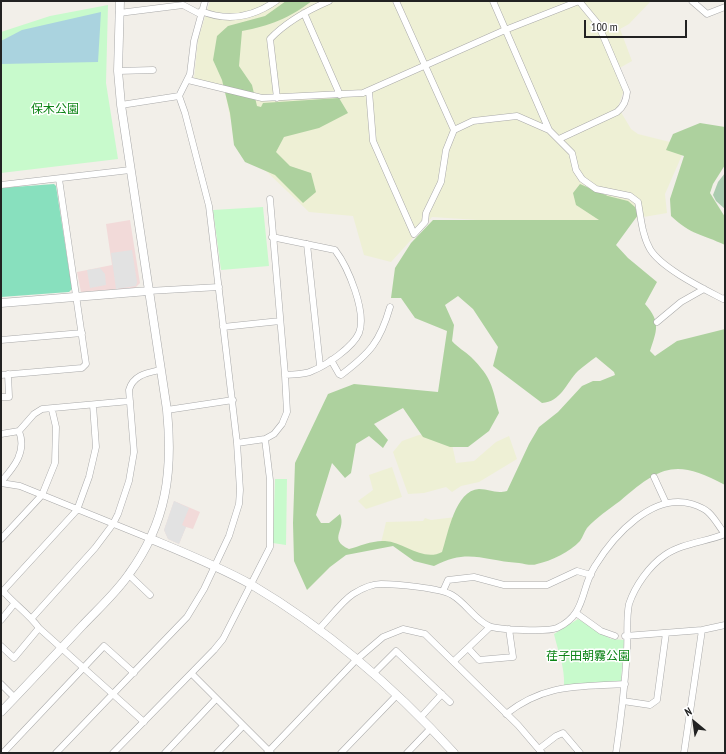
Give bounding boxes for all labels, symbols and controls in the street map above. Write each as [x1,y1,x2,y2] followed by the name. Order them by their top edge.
[586,12,689,38] scale bar
[591,19,618,34] text: 100 m
[31,103,79,117] park label: 保木公園
[546,650,630,664] park label: 荏子田朝霧公園
[674,702,714,742] north arrow
[682,704,694,719] text: N

